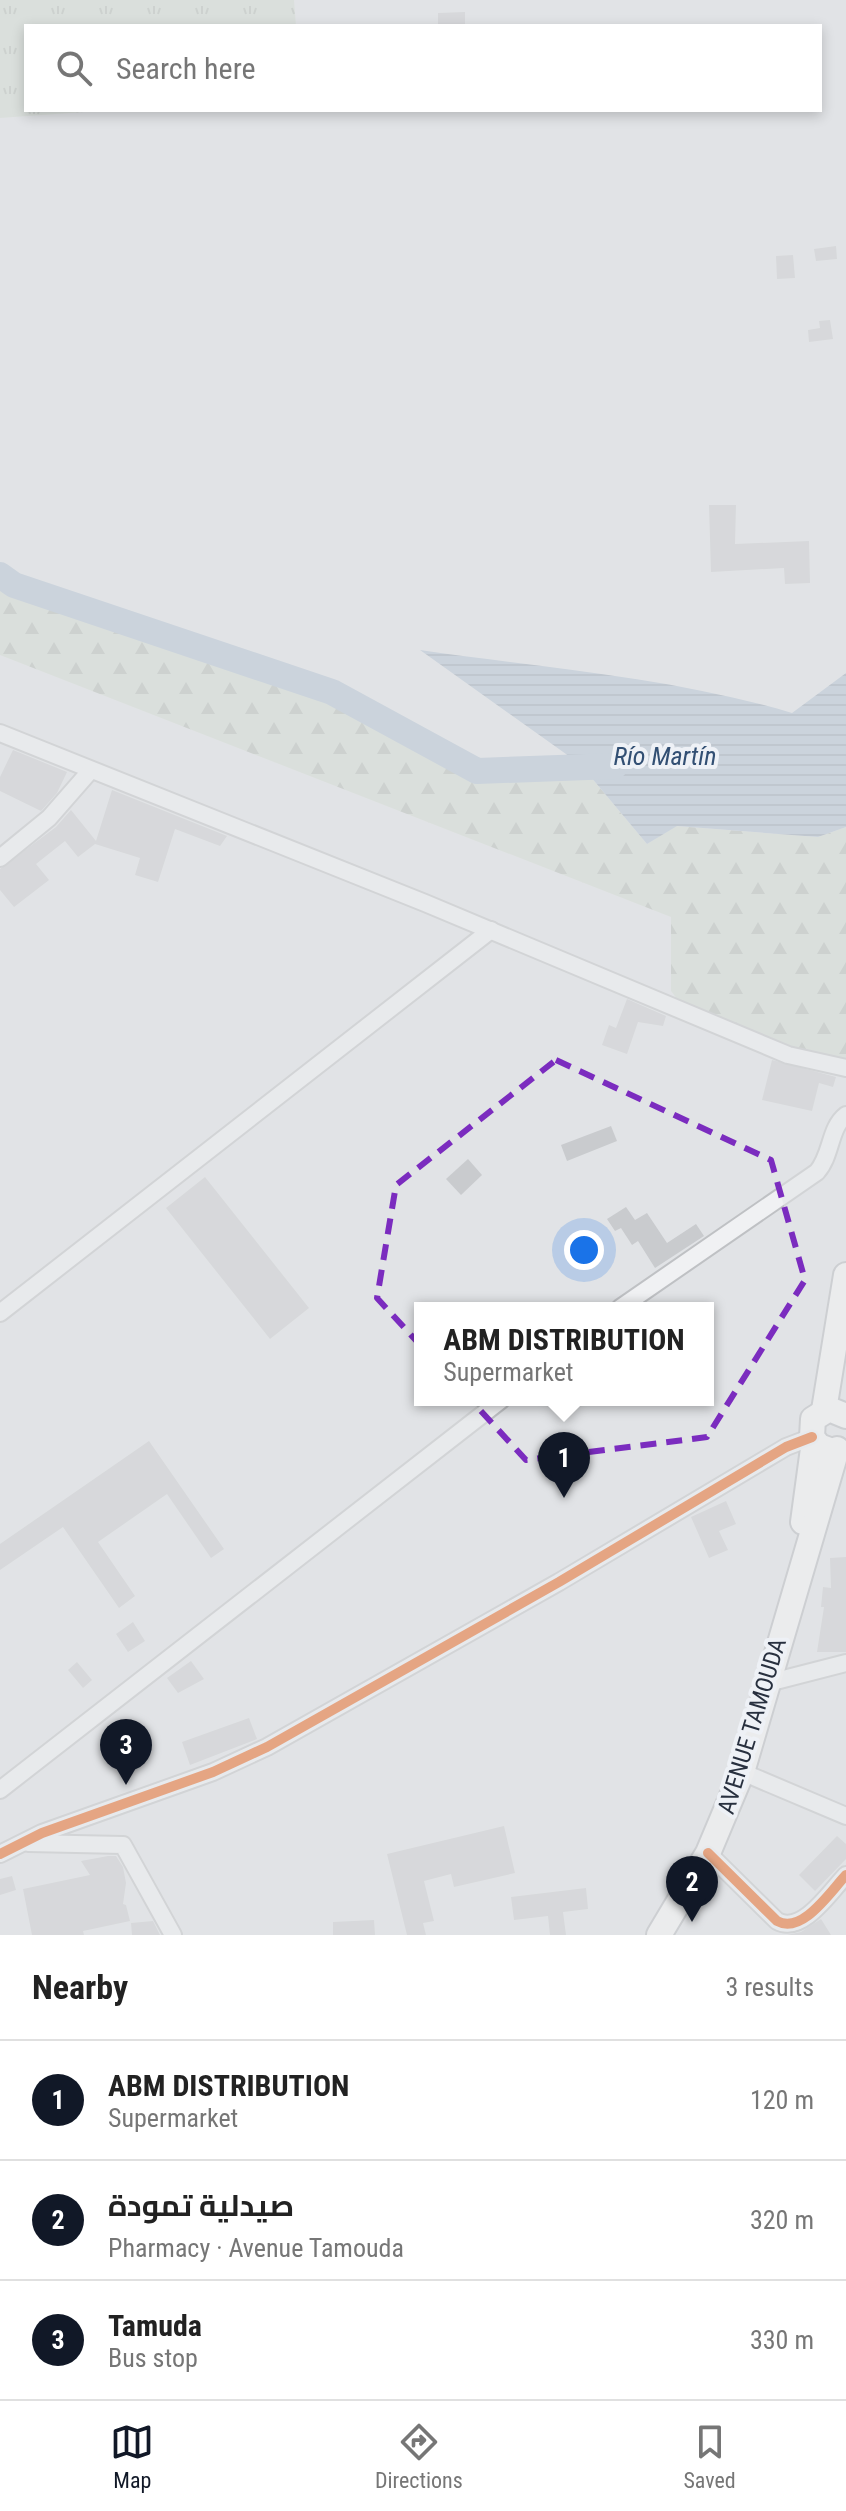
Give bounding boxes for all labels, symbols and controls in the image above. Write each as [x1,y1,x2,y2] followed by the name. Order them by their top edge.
[24,24,822,112] search box
[52,46,96,90] icon: search
[116,51,256,86] text: Search here
[614,741,716,771] water label: Río Martín
[564,1230,604,1270] your location
[414,1302,714,1406] popup
[443,1322,685,1357] text: ABM DISTRIBUTION
[443,1357,574,1387] text: Supermarket
[538,1432,590,1498] pin: 1
[712,1635,792,1817] street label: AVENUE TAMOUDA
[100,1719,152,1785] pin: 3
[666,1856,718,1922] pin: 2
[32,1967,128,2007] text: Nearby
[725,1972,814,2002] text: 3 results
[108,2068,349,2103] text: ABM DISTRIBUTION
[51,2085,65,2115] text: 1
[750,2085,814,2115] text: 120 m
[108,2103,238,2133] text: Supermarket
[108,2188,294,2223] text: صيدلية تمودة
[51,2205,65,2235] text: 2
[750,2205,814,2235] text: 320 m
[108,2233,404,2263] text: Pharmacy · Avenue Tamouda
[108,2308,202,2343] text: Tamuda
[51,2325,65,2355] text: 3
[750,2325,814,2355] text: 330 m
[108,2343,198,2373] text: Bus stop
[110,2420,154,2493] tab: Map
[375,2420,463,2493] tab: Directions
[683,2420,736,2493] tab: Saved

